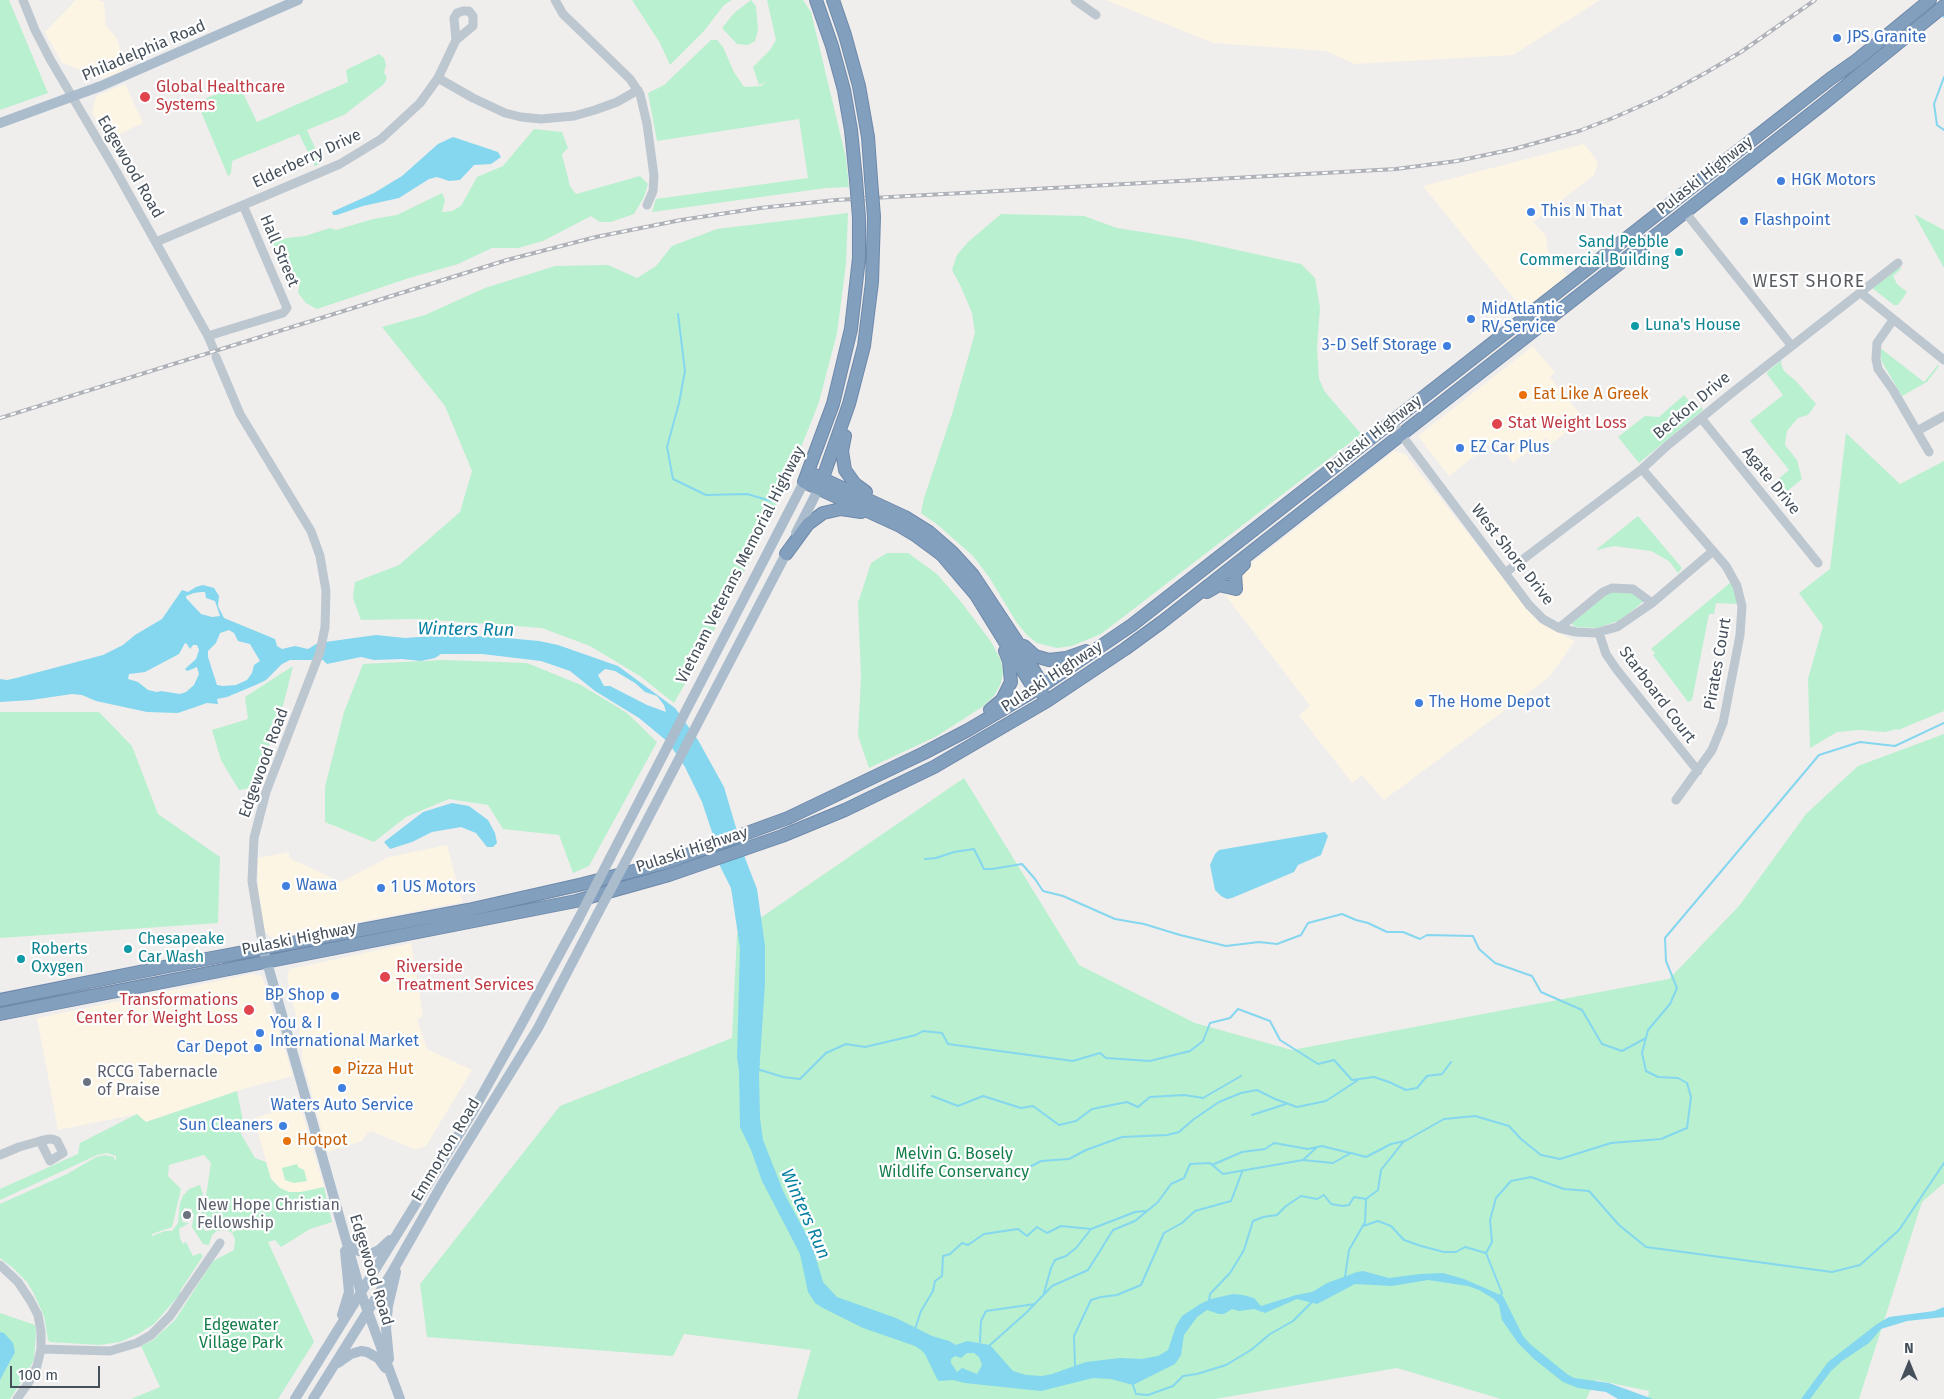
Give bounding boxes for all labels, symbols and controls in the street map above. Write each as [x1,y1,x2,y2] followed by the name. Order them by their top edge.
[79,16,209,86] street label: Philadelphia Road
[1847,28,1926,48] place label: JPS Granite
[1831,32,1843,44] marker: JPS Granite
[156,78,285,116] place label: Global Healthcare Systems
[138,90,152,104] marker: Global Healthcare Systems
[93,112,167,222] street label: Edgewood Road
[250,125,364,193] street label: Elderberry Drive
[1653,133,1757,219] street label: Pulaski Highway
[1791,171,1876,191] place label: HGK Motors
[1775,175,1787,187] marker: HGK Motors
[1541,202,1622,222] place label: This N That
[1525,206,1537,218] marker: This N That
[1754,211,1830,231] place label: Flashpoint
[255,212,303,290] street label: Hall Street
[1738,215,1750,227] marker: Flashpoint
[1520,233,1669,271] place label: Sand Pebble Commercial Building
[1673,246,1685,258] marker: Sand Pebble Commercial Building
[1751,271,1867,293] district label: WEST SHORE
[1481,300,1563,338] place label: MidAtlantic RV Service
[1465,313,1477,325] marker: MidAtlantic RV Service
[1645,316,1741,336] place label: Luna's House
[1629,320,1641,332] marker: Luna's House
[1322,336,1437,356] place label: 3-D Self Storage
[1441,340,1453,352] marker: 3-D Self Storage
[1650,368,1734,444] street label: Beckon Drive
[1533,385,1648,405] place label: Eat Like A Greek
[1517,389,1529,401] marker: Eat Like A Greek
[1322,392,1426,478] street label: Pulaski Highway
[1508,414,1627,434] place label: Stat Weight Loss
[1490,417,1504,431] marker: Stat Weight Loss
[1470,438,1550,458] place label: EZ Car Plus
[1454,442,1466,454] marker: EZ Car Plus
[673,443,809,687] street label: Vietnam Veterans Memorial Highway
[1738,443,1804,519] street label: Agate Drive
[1467,501,1557,609] street label: West Shore Drive
[1700,616,1736,712] street label: Pirates Court
[417,618,515,642] water label: Winters Run
[998,637,1106,717] street label: Pulaski Highway
[1615,643,1699,747] street label: Starboard Court
[1429,693,1550,713] place label: The Home Depot
[1413,697,1425,709] marker: The Home Depot
[235,705,293,821] street label: Edgewood Road
[634,823,750,877] street label: Pulaski Highway
[296,876,337,896] place label: Wawa
[391,878,476,898] place label: 1 US Motors
[280,880,292,892] marker: Wawa
[375,882,387,894] marker: 1 US Motors
[240,918,358,960] street label: Pulaski Highway
[138,930,224,968] place label: Chesapeake Car Wash
[31,940,87,978] place label: Roberts Oxygen
[122,943,134,955] marker: Chesapeake Car Wash
[15,953,27,965] marker: Roberts Oxygen
[396,958,534,996] place label: Riverside Treatment Services
[378,970,392,984] marker: Riverside Treatment Services
[265,986,325,1006] place label: BP Shop
[329,990,341,1002] marker: BP Shop
[76,991,238,1029] place label: Transformations Center for Weight Loss
[242,1003,256,1017] marker: Transformations Center for Weight Loss
[270,1014,419,1052] place label: You & I International Market
[254,1027,266,1039] marker: You & I International Market
[176,1038,248,1058] place label: Car Depot
[252,1042,264,1054] marker: Car Depot
[347,1060,413,1080] place label: Pizza Hut
[97,1063,218,1101] place label: RCCG Tabernacle of Praise
[331,1064,343,1076] marker: Pizza Hut
[81,1076,93,1088] marker: RCCG Tabernacle of Praise
[336,1082,348,1094] marker: Waters Auto Service
[408,1095,484,1205] street label: Emmorton Road
[271,1096,413,1116] place label: Waters Auto Service
[179,1116,273,1136] place label: Sun Cleaners
[277,1120,289,1132] marker: Sun Cleaners
[297,1131,348,1151] place label: Hotpot
[281,1135,293,1147] marker: Hotpot
[879,1145,1029,1183] park label: Melvin G. Bosely Wildlife Conservancy
[775,1165,835,1263] water label: Winters Run
[197,1196,340,1234] place label: New Hope Christian Fellowship
[181,1209,193,1221] marker: New Hope Christian Fellowship
[345,1212,397,1328] street label: Edgewood Road
[199,1316,283,1354] park label: Edgewater Village Park
[1884,1339,1934,1389] north arrow
[1904,1340,1914,1357] text: N
[12,1356,102,1388] scale bar
[18,1366,58,1384] text: 100 m

